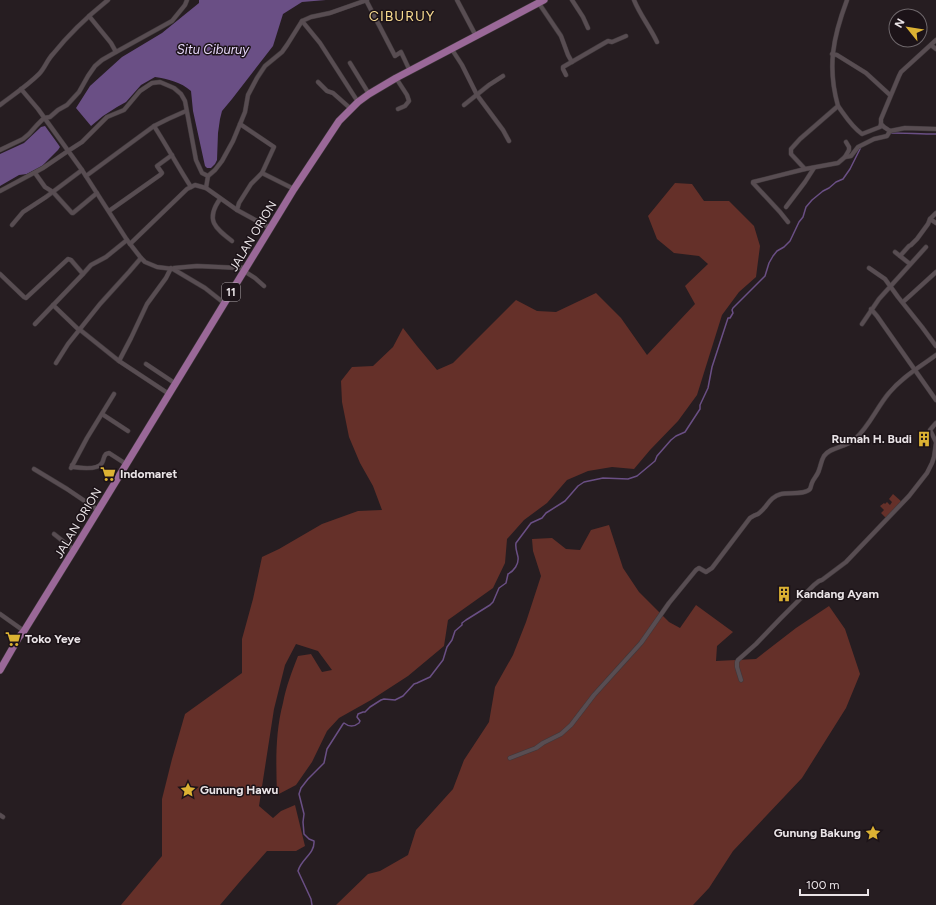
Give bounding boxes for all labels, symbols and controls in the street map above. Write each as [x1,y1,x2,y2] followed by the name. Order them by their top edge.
[369,8,435,25] district label: CIBURUY
[888,8,928,48] north arrow
[892,16,908,30] text: N
[177,42,250,57] water label: Situ Ciburuy
[226,198,280,274] street label: JALAN ORION
[222,283,240,301] road number: 11
[915,430,933,448] building icon: Rumah H. Budi
[832,432,912,446] place label: Rumah H. Budi
[99,465,117,483] supermarket icon: Indomaret
[120,467,177,481] place label: Indomaret
[51,485,105,561] street label: JALAN ORION
[775,585,793,603] building icon: Kandang Ayam
[796,587,879,601] place label: Kandang Ayam
[4,630,22,648] supermarket icon: Toko Yeye
[25,632,81,646] place label: Toko Yeye
[179,781,197,799] place icon: Gunung Hawu
[200,783,278,797] place label: Gunung Hawu
[864,824,882,842] place icon: Gunung Bakung
[774,826,861,840] place label: Gunung Bakung
[800,871,868,897] scale bar
[806,878,840,892] text: 100 m

